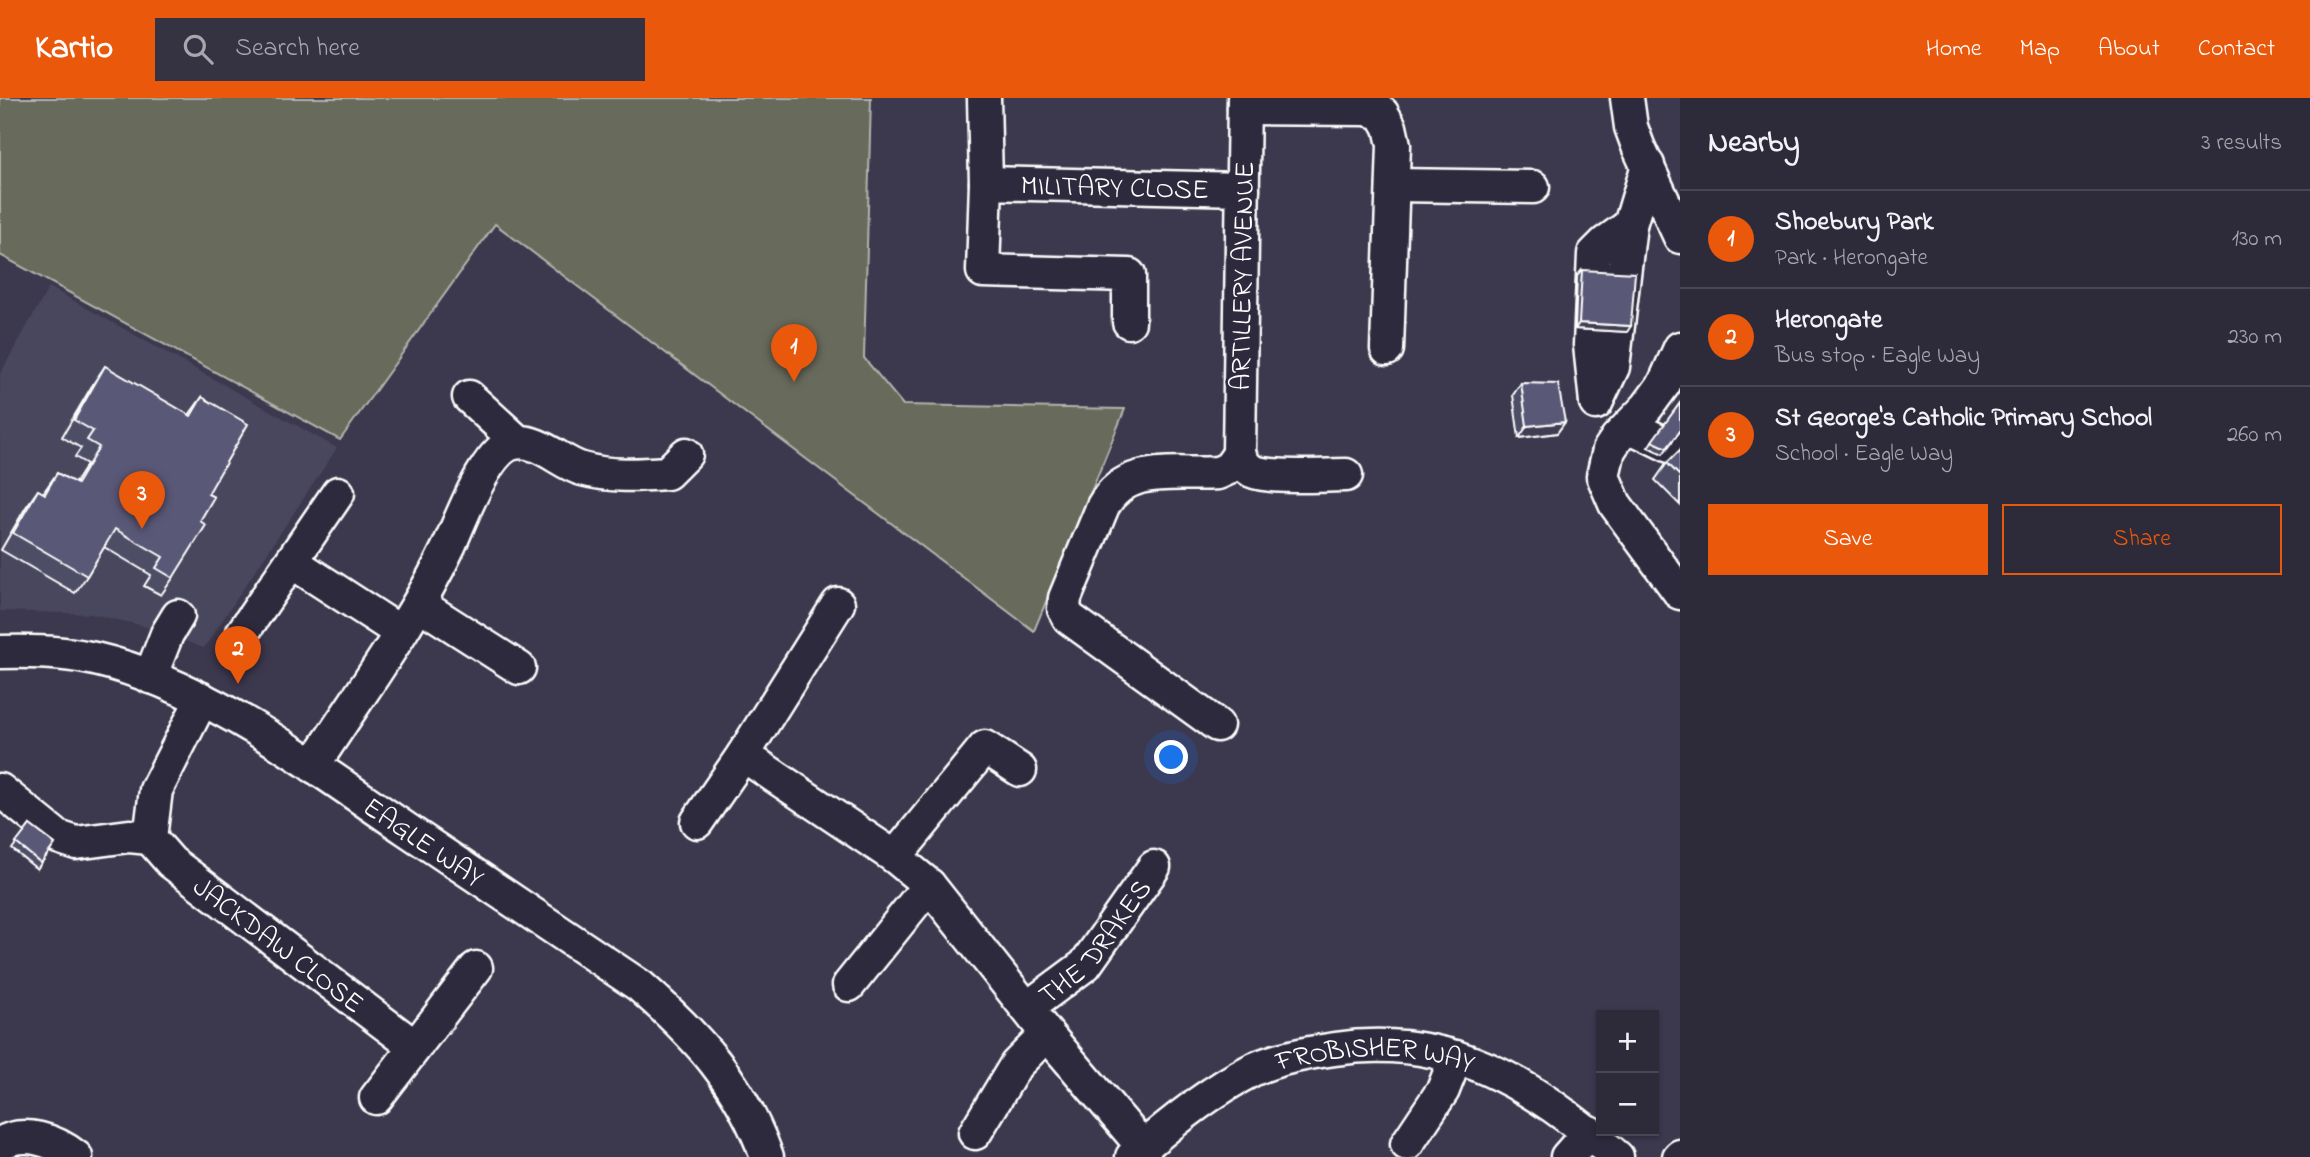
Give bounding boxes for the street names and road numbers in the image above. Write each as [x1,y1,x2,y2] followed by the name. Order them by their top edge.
[1222,161,1267,391] street label: ARTILLERY AVENUE
[1020,167,1209,212] street label: MILITARY CLOSE
[354,788,491,900] street label: EAGLE WAY
[183,868,371,1025] street label: JACKDAW CLOSE
[1031,872,1163,1017] street label: THE DRAKES
[1271,1029,1480,1086] street label: FROBISHER WAY

